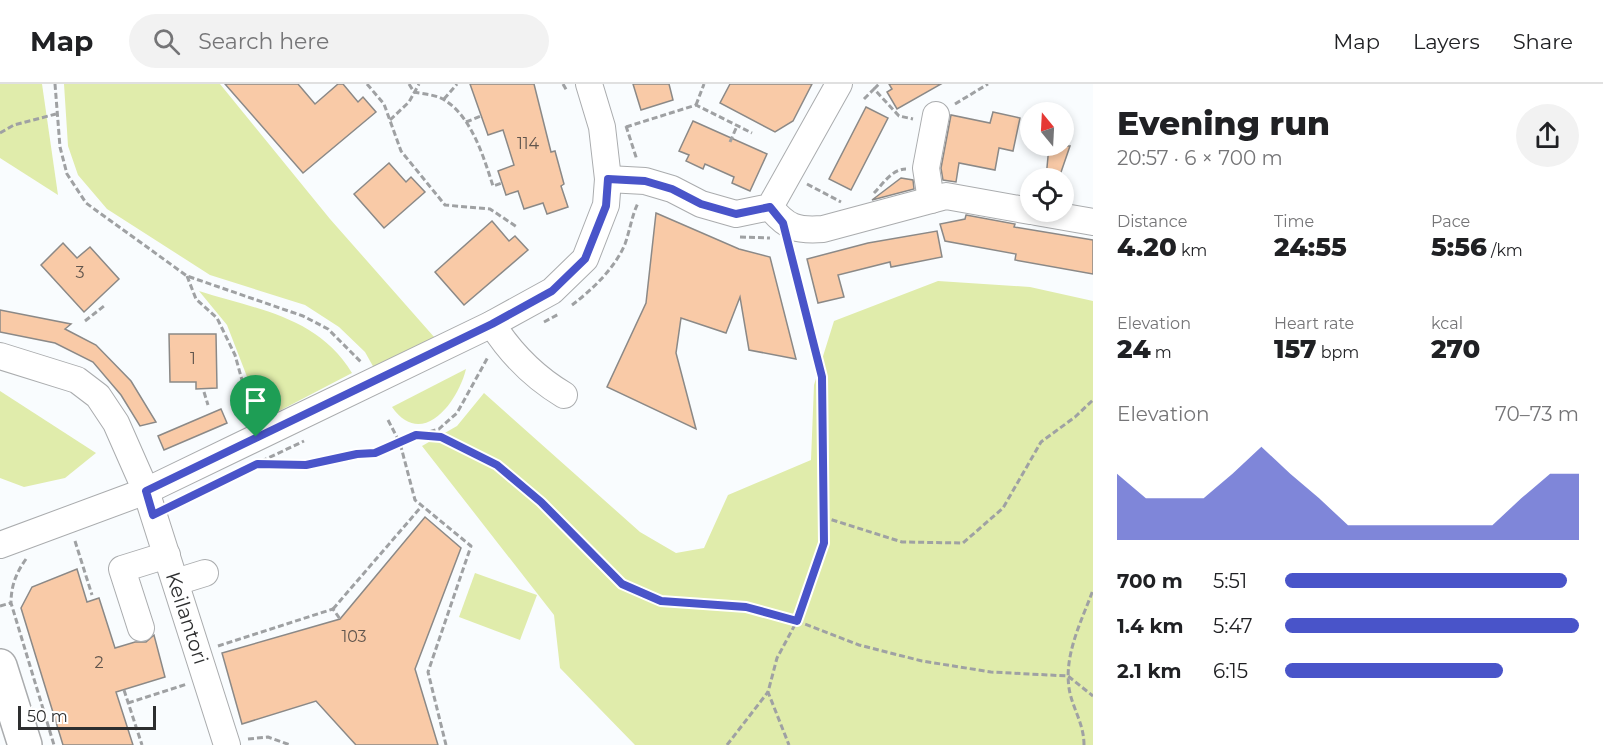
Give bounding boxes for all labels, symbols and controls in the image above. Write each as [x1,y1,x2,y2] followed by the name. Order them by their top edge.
[129,14,549,68] search box
[30,24,93,58] text: Map
[150,25,183,58] icon: search
[198,28,329,55] text: Search here
[1333,29,1380,54] text: Map
[1413,29,1480,54] text: Layers
[1513,29,1573,54] text: Share
[1020,102,1074,156] north arrow
[1020,102,1074,222] map controls
[1117,103,1330,143] text: Evening run
[1516,104,1579,167] button: share
[517,134,539,153] house number: 114
[1117,146,1283,170] text: 20:57 · 6 × 700 m
[1020,168,1074,222] button: locate
[1117,212,1187,231] text: Distance
[1274,212,1314,231] text: Time
[1431,212,1470,231] text: Pace
[1117,231,1177,263] text: 4.20
[1274,231,1347,263] text: 24:55
[1431,231,1487,263] text: 5:56
[1177,241,1207,260] text: km
[1487,241,1523,260] text: /km
[75,263,85,282] house number: 3
[1117,314,1191,333] text: Elevation
[1274,314,1354,333] text: Heart rate
[1431,314,1463,333] text: kcal
[1117,333,1151,365] text: 24
[1274,333,1316,365] text: 157
[1431,333,1480,365] text: 270
[1151,343,1172,362] text: m
[1316,343,1359,362] text: bpm
[190,349,196,368] house number: 1
[230,375,281,437] pin
[239,384,272,417] icon: arrive
[1117,402,1209,426] text: Elevation
[1495,402,1579,426] text: 70–73 m
[161,569,213,667] street label: Keilantori
[1117,569,1183,593] text: 700 m
[1213,569,1247,593] text: 5:51
[1117,614,1184,638] text: 1.4 km
[1213,614,1253,638] text: 5:47
[341,627,367,646] house number: 103
[94,653,104,672] house number: 2
[1117,659,1181,683] text: 2.1 km
[1213,659,1248,683] text: 6:15
[18,703,156,730] scale bar
[27,707,68,726] text: 50 m

